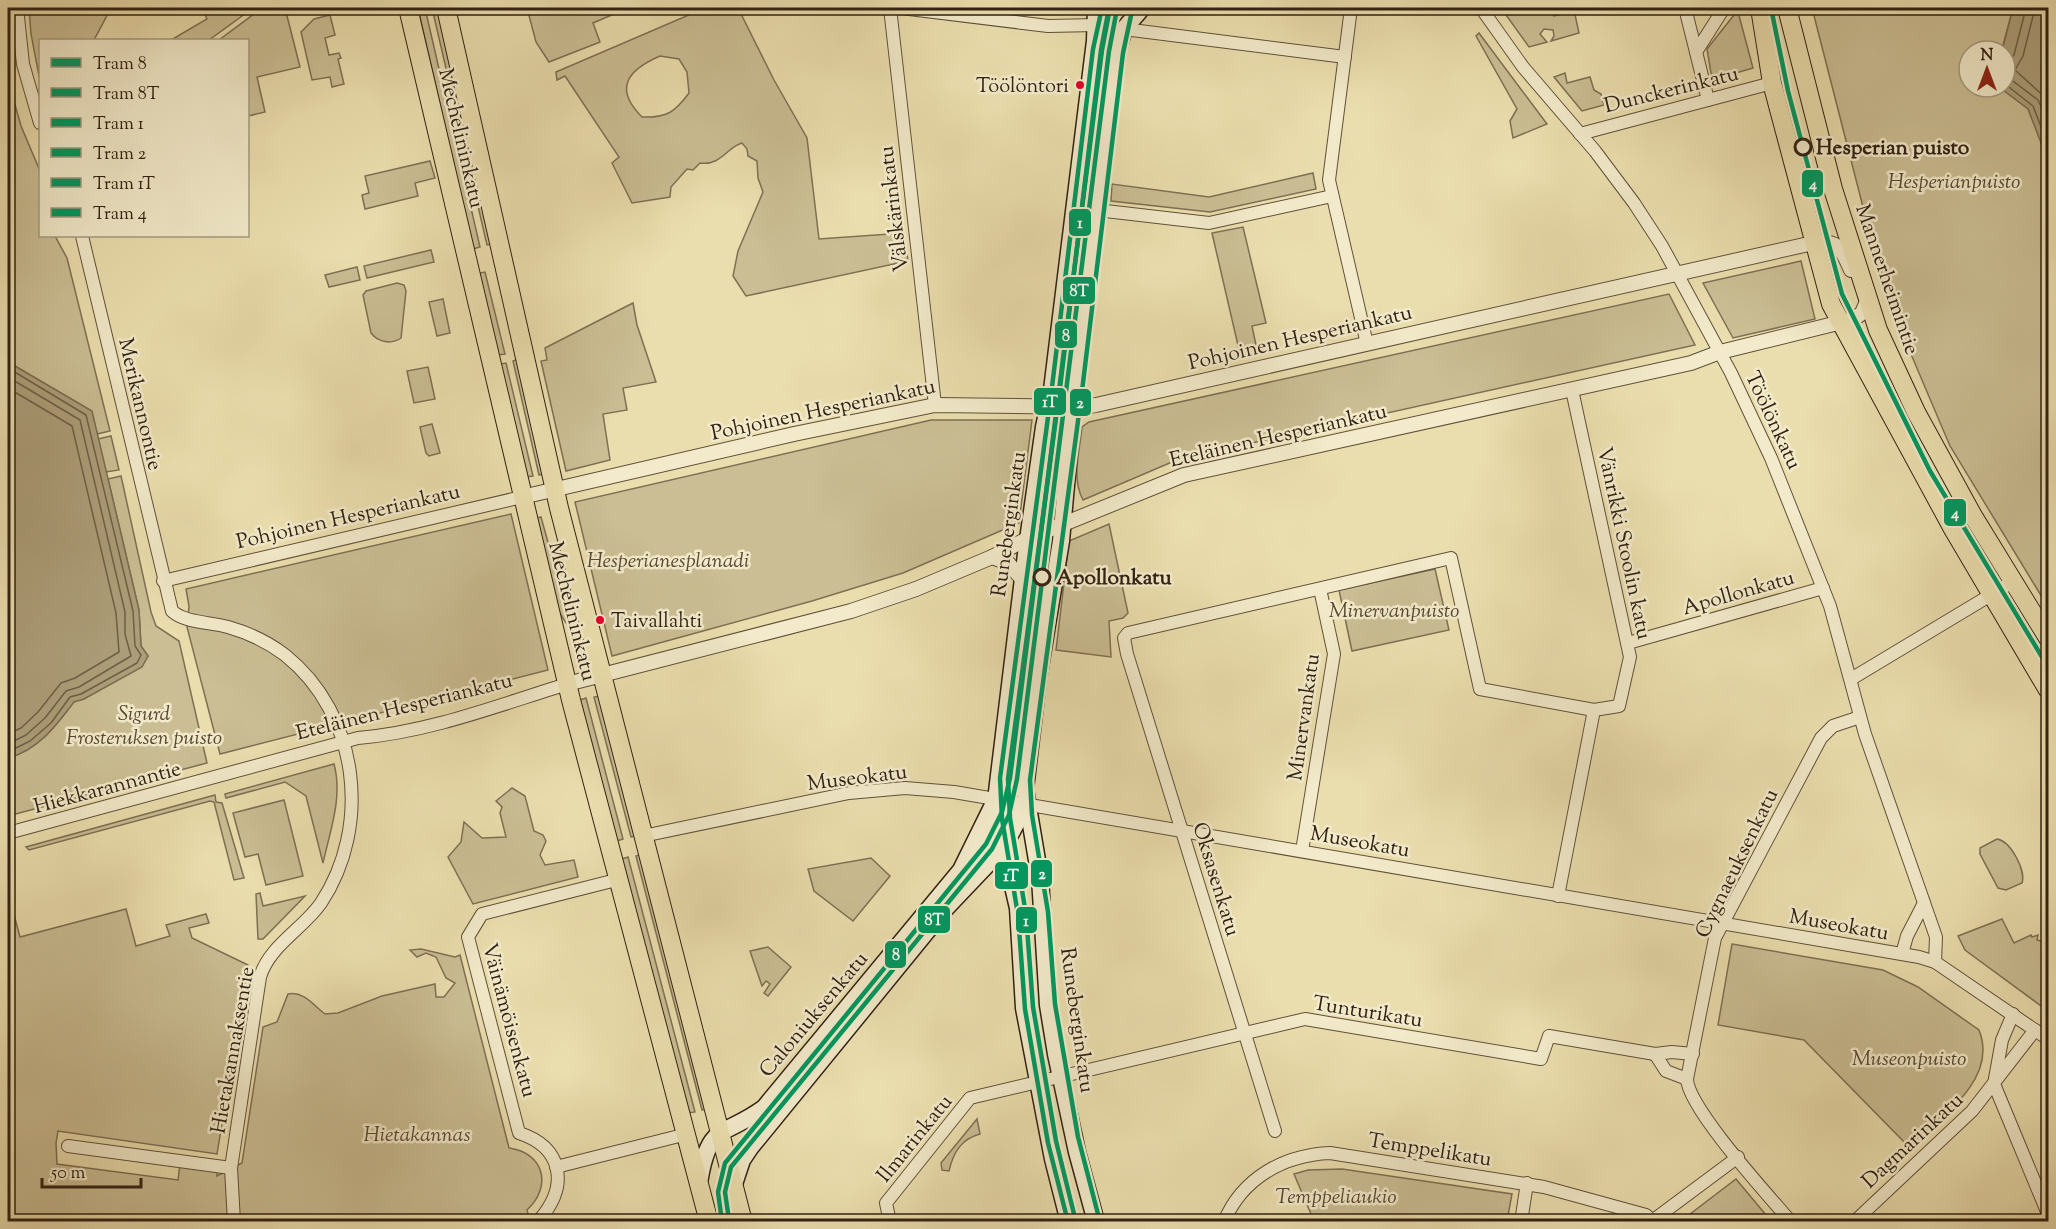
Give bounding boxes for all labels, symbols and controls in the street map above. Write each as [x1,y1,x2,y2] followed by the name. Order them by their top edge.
[39,39,249,237] legend
[1957,39,2017,99] north arrow
[1981,45,1994,68] text: N
[93,52,147,78] text: Tram 8
[1601,60,1742,122] street label: Dunckerinkatu
[429,66,491,211] street label: Mechelininkatu
[976,73,1069,102] place label: Töölöntori
[1074,79,1086,91] marker: Töölöntori
[93,82,160,108] text: Tram 8T
[93,112,144,138] text: Tram 1
[1816,134,1970,164] place label: Hesperian puisto
[1794,138,1812,156] marker: Hesperian puisto
[93,142,147,168] text: Tram 2
[872,144,918,274] street label: Välskärinkatu
[1888,168,2020,198] park label: Hesperianpuisto
[1801,169,1824,198] line badge: 4
[93,172,155,198] text: Tram 1T
[1808,174,1817,197] text: 4
[1846,200,1926,359] street label: Mannerheimintie
[93,202,147,228] text: Tram 4
[1068,208,1092,237] line badge: 1
[1077,213,1083,236] text: 1
[1062,276,1096,305] line badge: 8T
[1069,281,1089,304] text: 8T
[1186,299,1415,379] street label: Pohjoinen Hesperiankatu
[1054,320,1078,349] line badge: 8
[1062,326,1070,349] text: 8
[109,335,169,474] street label: Merikannontie
[1736,367,1808,475] street label: Töölönkatu
[708,372,938,449] street label: Pohjoinen Hesperiankatu
[1033,387,1067,416] line badge: 1T
[1069,388,1092,417] line badge: 2
[1042,392,1058,415] text: 1T
[1076,393,1084,416] text: 2
[1167,397,1390,477] street label: Eteläinen Hesperiankatu
[1588,444,1658,643] street label: Vänrikki Stoolin katu
[985,450,1035,599] street label: Runeberginkatu
[234,478,463,558] street label: Pohjoinen Hesperiankatu
[1943,498,1967,527] line badge: 4
[1950,503,1959,526] text: 4
[539,539,603,684] street label: Mechelininkatu
[587,547,749,577] park label: Hesperianesplanadi
[1056,564,1172,594] place label: Apollonkatu
[1679,564,1798,624] street label: Apollonkatu
[1033,568,1051,586] marker: Apollonkatu
[1329,597,1459,627] park label: Minervanpuisto
[611,608,703,637] place label: Taivallahti
[594,614,606,626] marker: Taivallahti
[1281,652,1329,783] street label: Minervankatu
[293,667,516,749] street label: Eteläinen Hesperiankatu
[66,700,222,754] park label: Sigurd Frosteruksen puisto
[30,755,185,823] street label: Hiekkarannantie
[805,758,909,800] street label: Museokatu
[1689,784,1787,944] street label: Cygnaeuksenkatu
[1184,819,1247,940] street label: Oksasenkatu
[1307,819,1412,866] street label: Museokatu
[1030,859,1053,888] line badge: 2
[994,861,1029,890] line badge: 1T
[1038,864,1046,887] text: 2
[1003,866,1019,889] text: 1T
[1786,902,1891,949] street label: Museokatu
[917,905,951,934] line badge: 8T
[1015,906,1038,934] line badge: 1
[924,910,944,933] text: 8T
[1023,911,1029,934] text: 1
[473,940,543,1101] street label: Väinämöisenkatu
[884,940,907,969] line badge: 8
[892,945,900,968] text: 8
[753,946,876,1085] street label: Caloniuksenkatu
[1051,946,1101,1095] street label: Runeberginkatu
[205,964,263,1136] street label: Hietakannaksentie
[1311,990,1425,1036] street label: Tunturikatu
[1852,1045,1966,1075] park label: Museonpuisto
[1856,1086,1971,1197] street label: Dagmarinkatu
[871,1089,961,1190] street label: Ilmarinkatu
[364,1121,470,1151] park label: Hietakannas
[1366,1126,1494,1176] street label: Temppelikatu
[42,1151,141,1189] scale bar
[50,1161,86,1187] text: 50 m
[1275,1183,1397,1213] park label: Temppeliaukio

